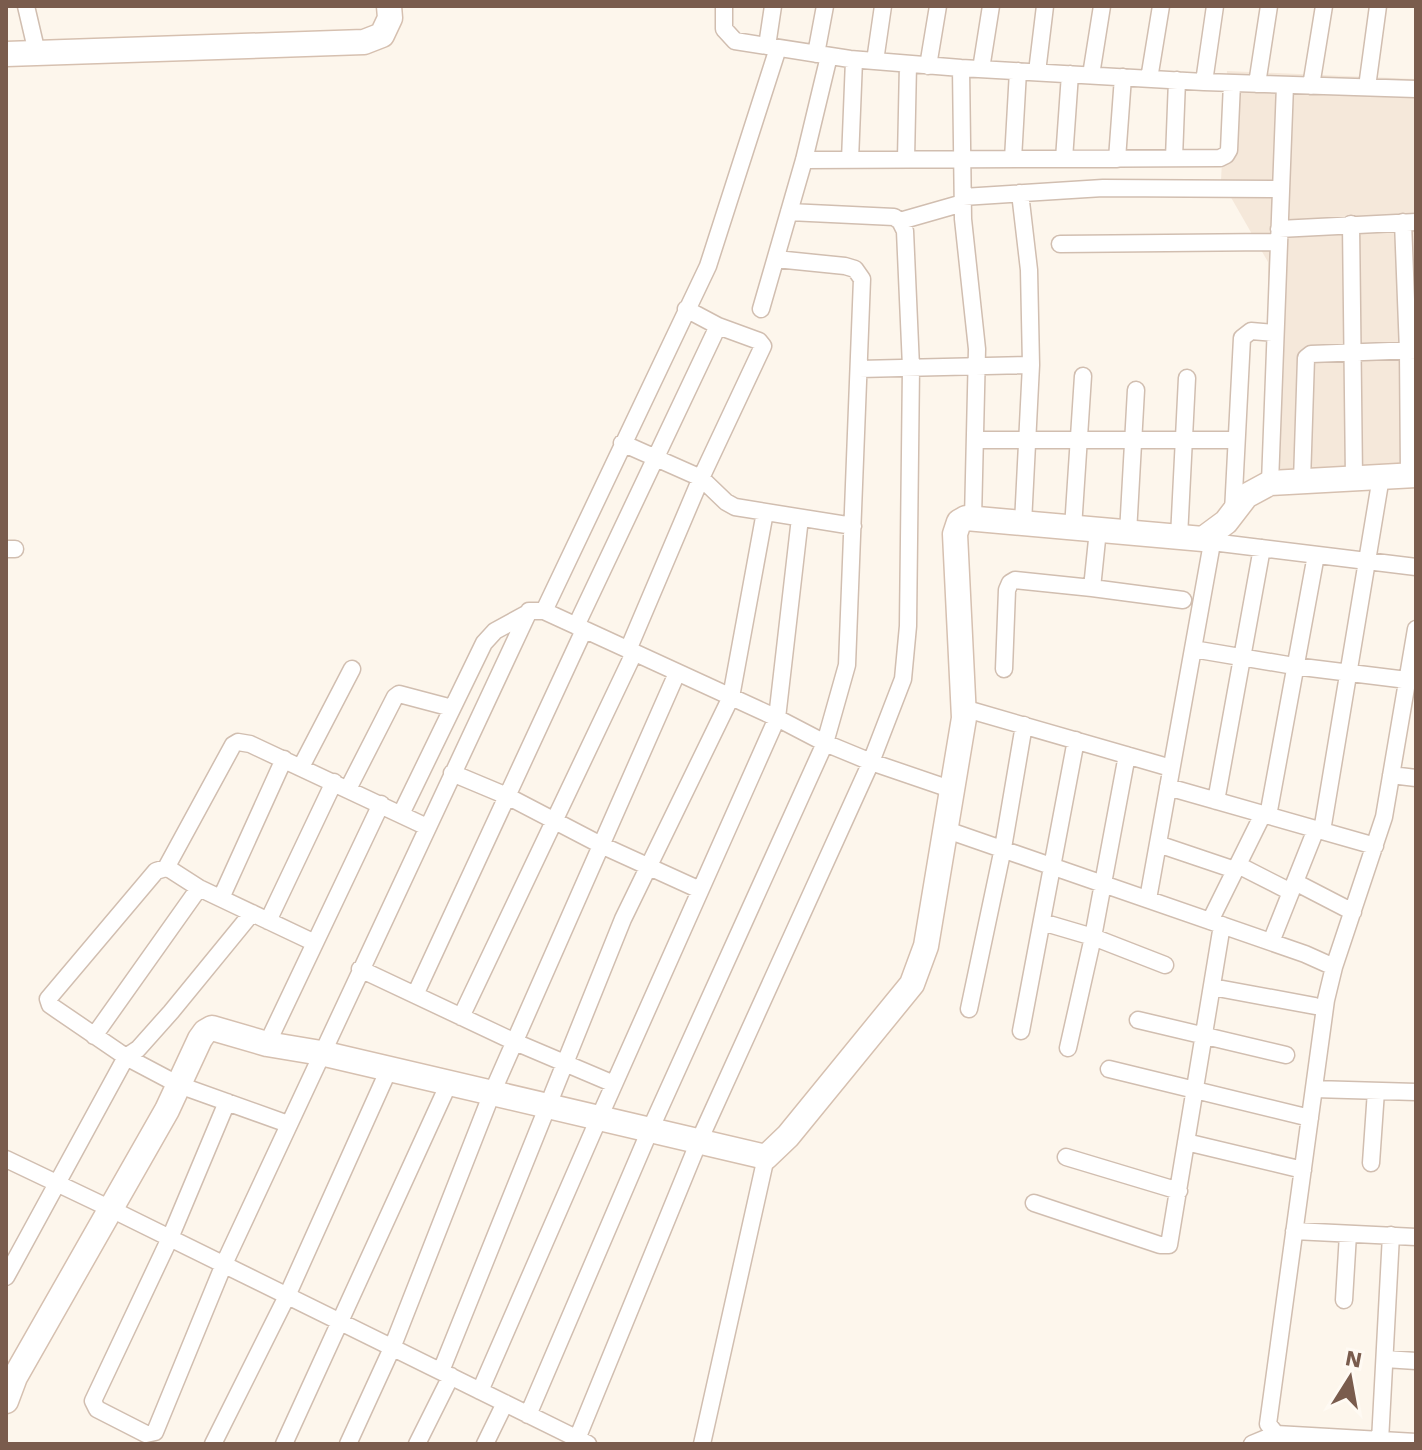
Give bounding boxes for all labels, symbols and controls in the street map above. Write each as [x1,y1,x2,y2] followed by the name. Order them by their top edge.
[1310,1338,1390,1418] north arrow
[1343,1345,1364,1373] text: N

